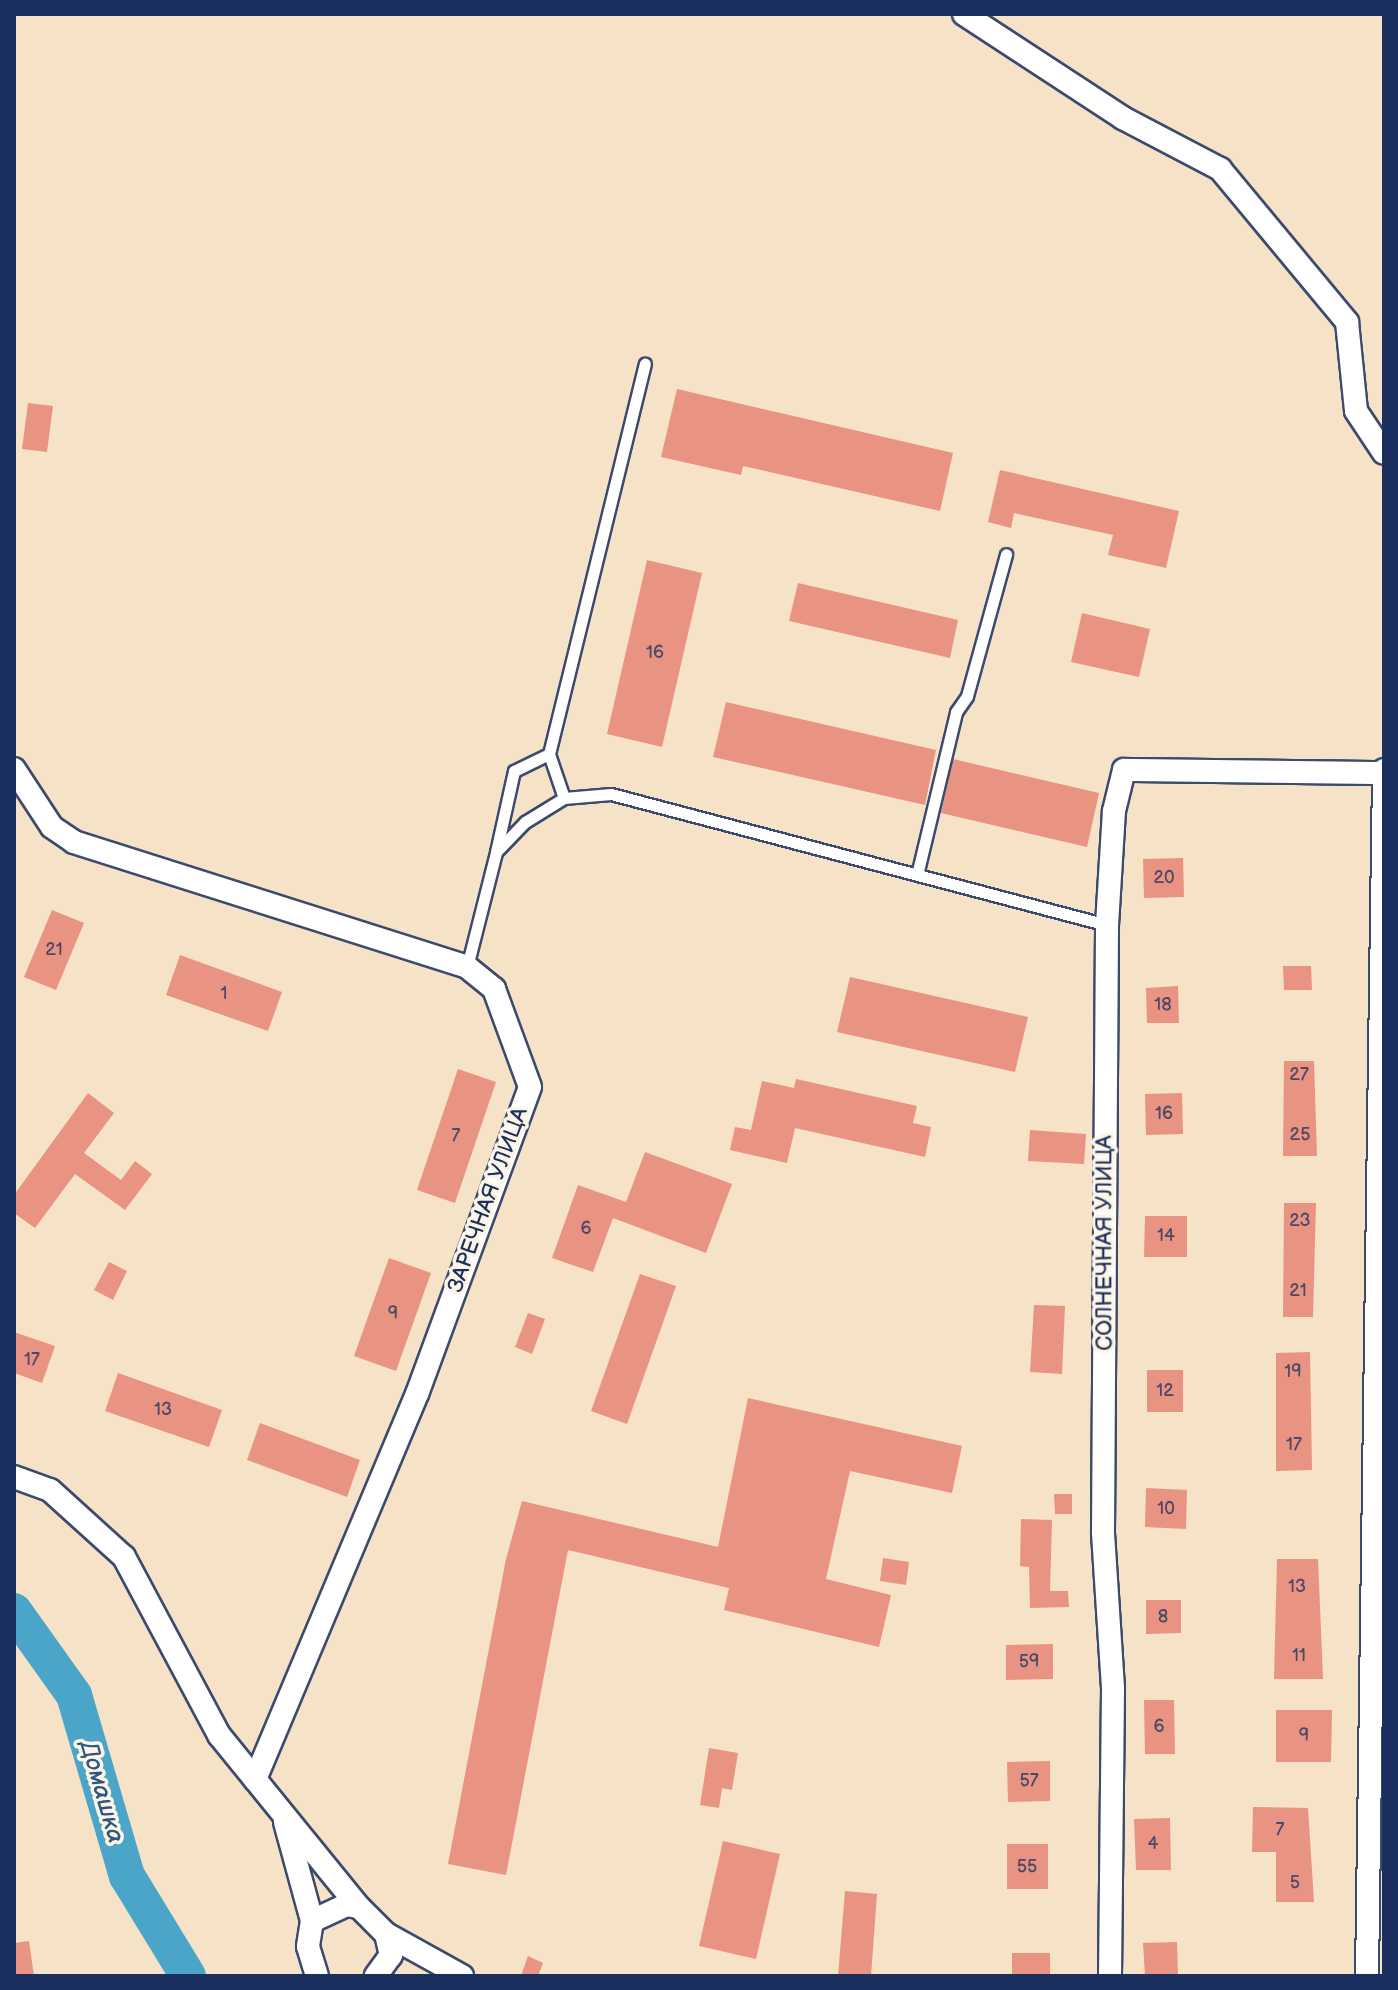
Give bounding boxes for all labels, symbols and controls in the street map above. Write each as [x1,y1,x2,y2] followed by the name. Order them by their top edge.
[646,642,664,664] house number: 16
[1153,867,1175,889] house number: 20
[45,939,63,961] house number: 21
[221,983,227,1005] house number: 1
[1154,994,1172,1016] house number: 18
[1289,1064,1309,1086] house number: 27
[1155,1103,1173,1125] house number: 16
[442,1104,534,1296] street label: ЗАРЕЧНАЯ УЛИЦА
[1290,1124,1310,1146] house number: 25
[452,1125,460,1147] house number: 7
[1092,1135,1118,1351] street label: СОЛНЕЧНАЯ УЛИЦА
[1289,1210,1311,1232] house number: 23
[581,1218,591,1240] house number: 6
[1157,1225,1175,1247] house number: 14
[1289,1280,1307,1302] house number: 21
[388,1303,398,1325] house number: 9
[24,1349,40,1371] house number: 17
[1284,1361,1302,1383] house number: 19
[1156,1380,1174,1402] house number: 12
[154,1399,172,1421] house number: 13
[1286,1434,1302,1456] house number: 17
[1157,1498,1175,1520] house number: 10
[1288,1576,1306,1598] house number: 13
[1158,1606,1168,1628] house number: 8
[1292,1645,1306,1667] house number: 11
[1019,1651,1039,1673] house number: 59
[1154,1716,1164,1738] house number: 6
[1299,1725,1309,1747] house number: 9
[74,1738,130,1846] water label: Домашка
[1019,1770,1039,1792] house number: 57
[1276,1819,1284,1841] house number: 7
[1148,1833,1158,1855] house number: 4
[1017,1856,1037,1878] house number: 55
[1290,1872,1300,1894] house number: 5

